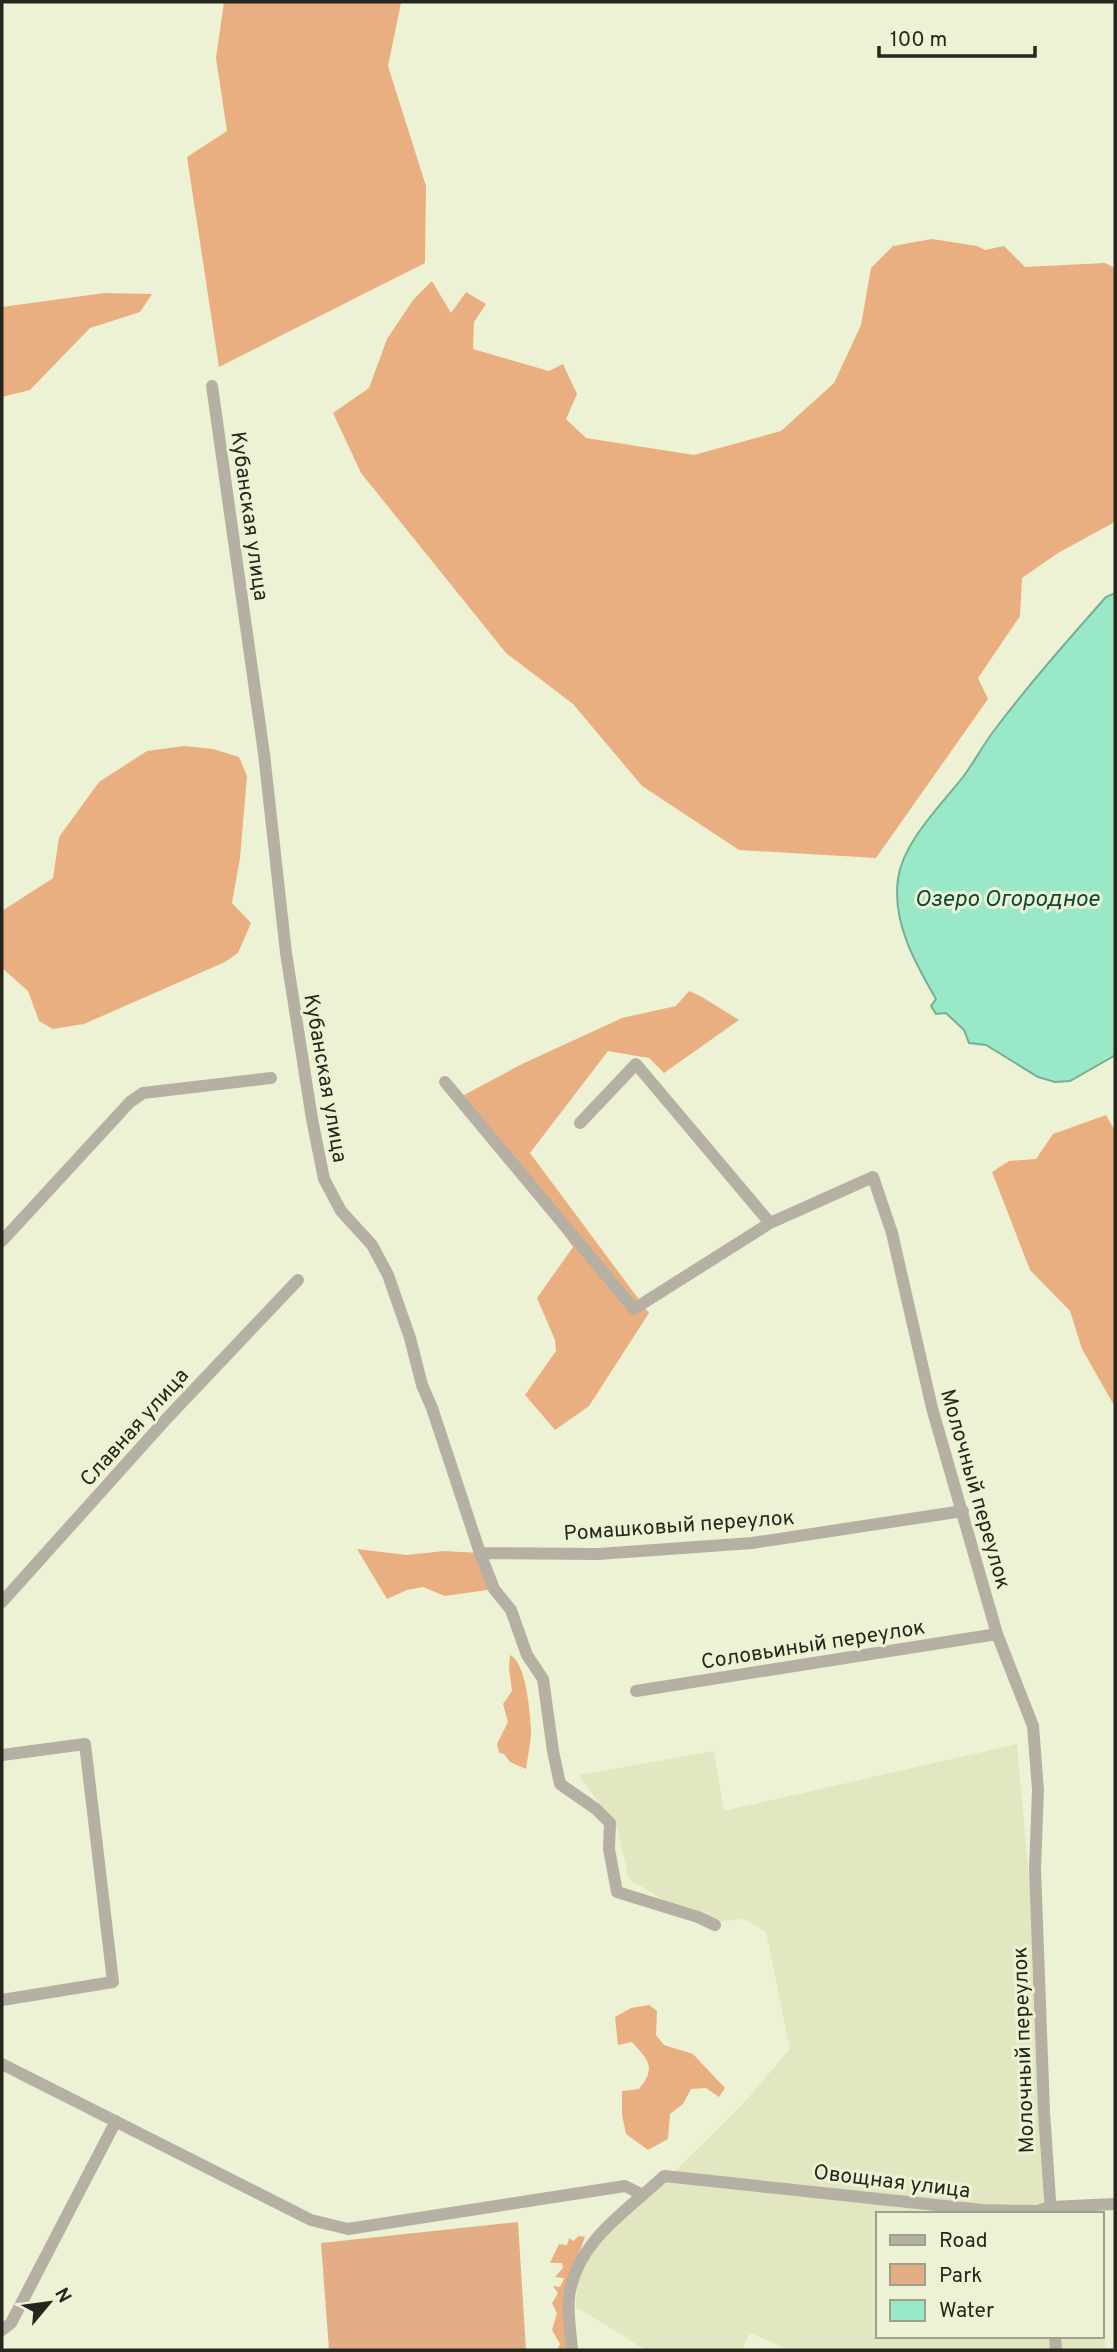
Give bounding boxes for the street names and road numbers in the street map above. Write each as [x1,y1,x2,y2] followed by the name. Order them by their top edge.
[223,430,274,603] street label: Кубанская улица
[296,992,353,1165] street label: Кубанская улица
[75,1363,195,1493] street label: Славная улица
[933,1386,1016,1592] street label: Молочный переулок
[563,1505,796,1548] street label: Ромашковый переулок
[699,1614,927,1677] street label: Соловьиный переулок
[1007,1946,1042,2154] street label: Молочный переулок
[812,2159,972,2206] street label: Овощная улица

